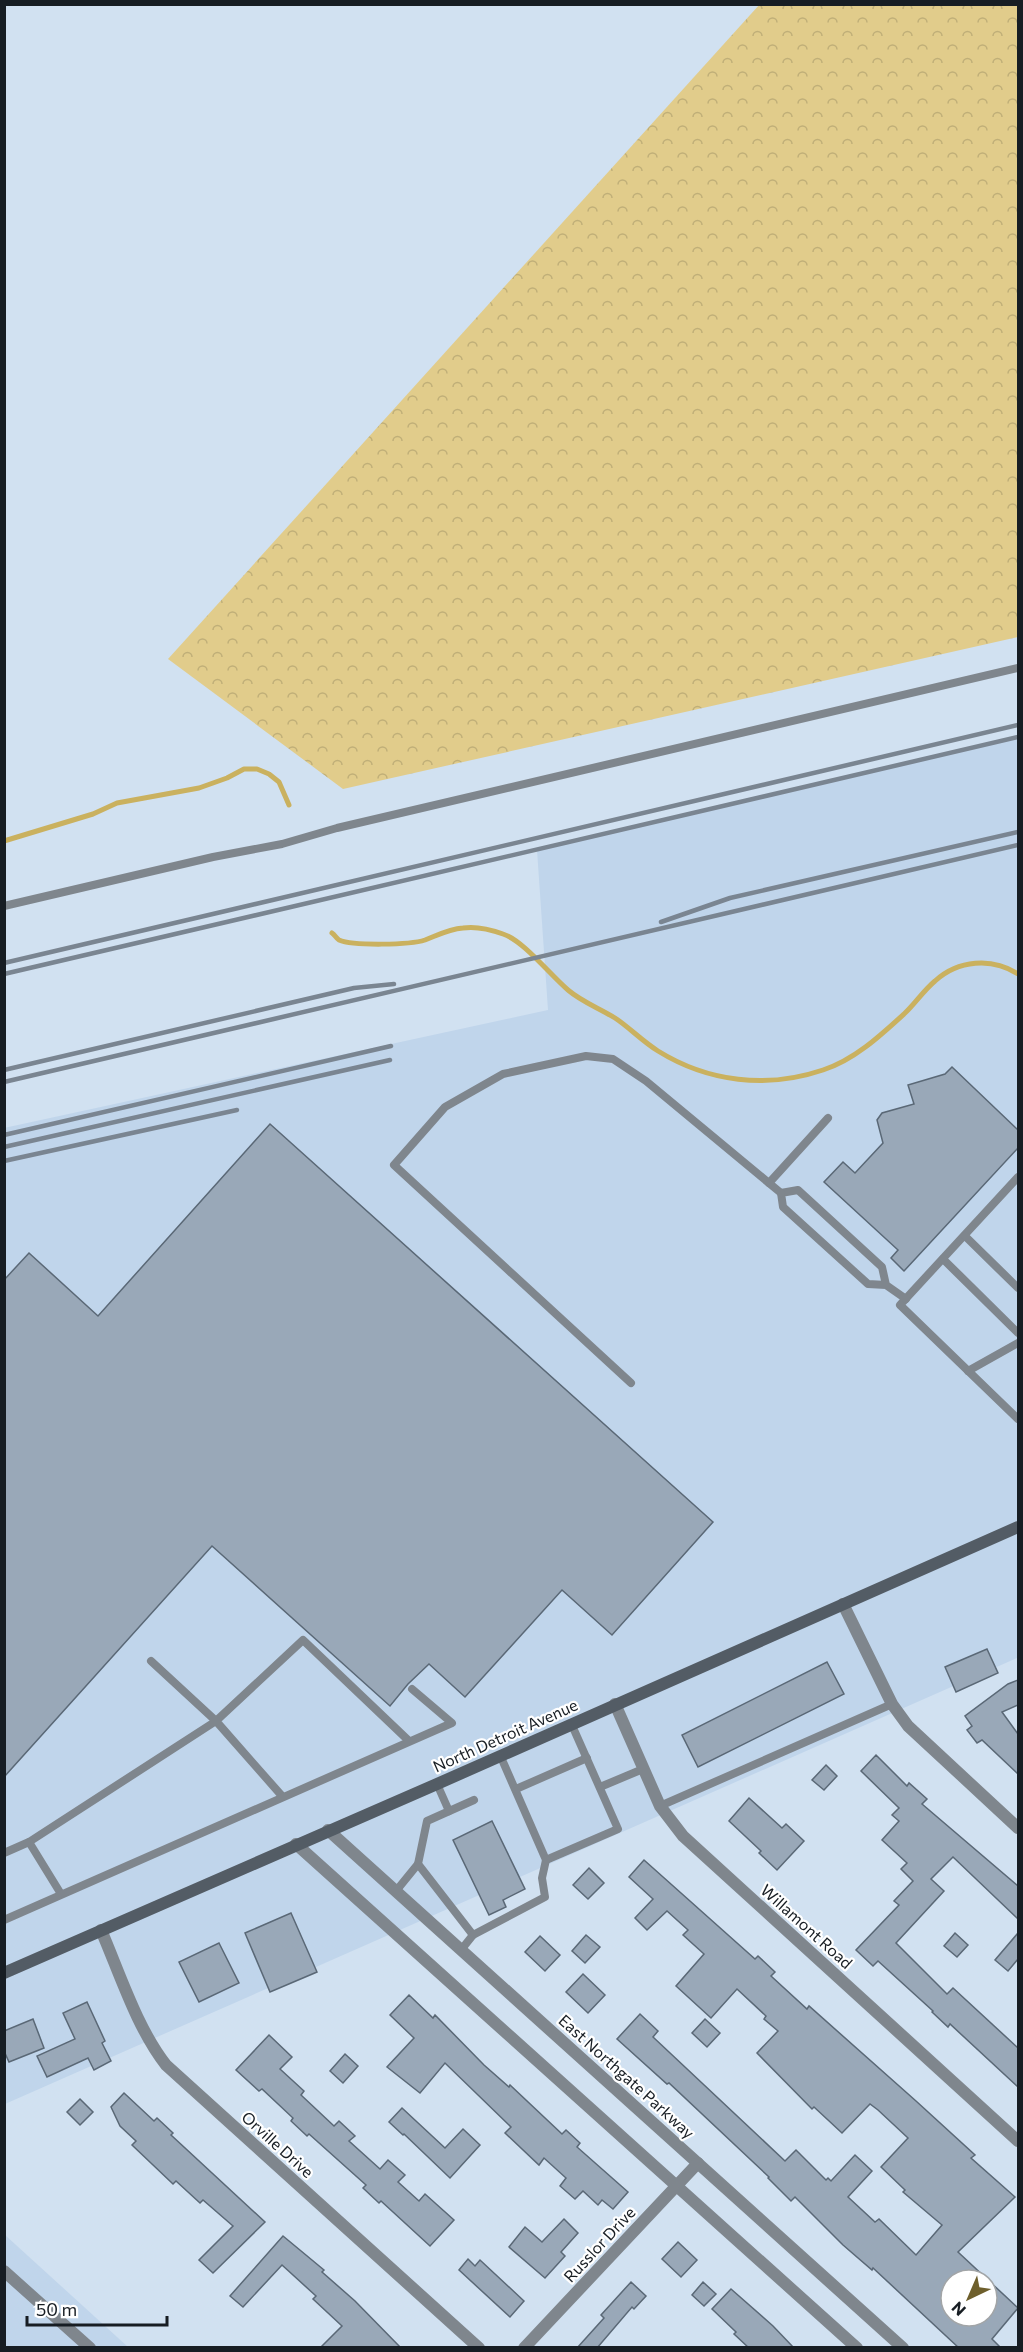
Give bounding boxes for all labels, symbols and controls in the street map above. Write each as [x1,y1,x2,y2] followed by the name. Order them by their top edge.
[430,1695,580,1775] street label: North Detroit Avenue
[757,1880,857,1972] street label: Willamont Road
[555,2010,699,2142] street label: East Northgate Parkway
[238,2107,318,2181] street label: Orville Drive
[559,2202,639,2286] street label: Russlor Drive
[939,2268,999,2328] north arrow
[27,2289,166,2327] scale bar
[36,2298,77,2320] text: 50 m
[947,2298,969,2320] text: N

